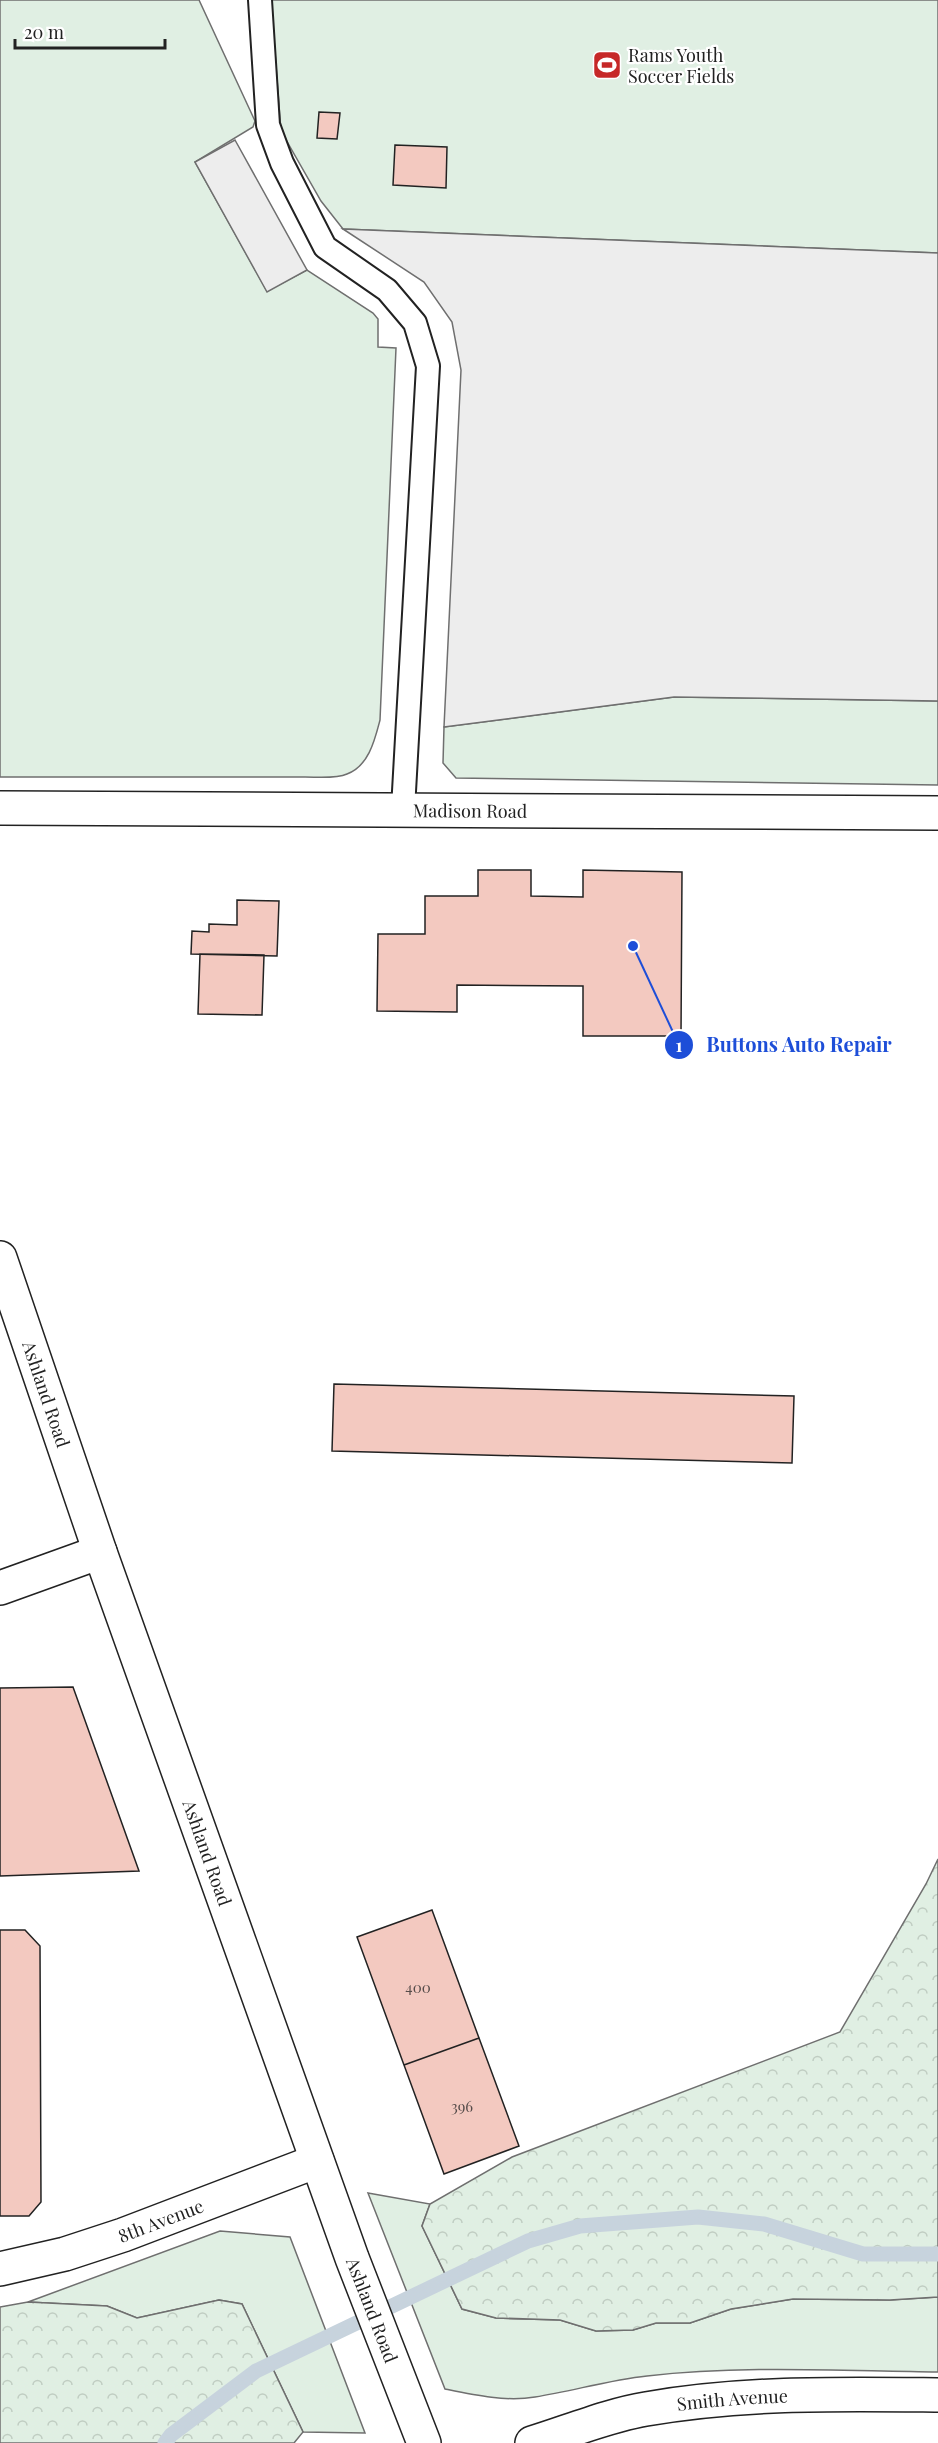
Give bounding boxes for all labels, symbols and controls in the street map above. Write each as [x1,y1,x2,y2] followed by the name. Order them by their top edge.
[15,12,165,50] scale bar
[24,20,64,44] text: 20 m
[628,43,734,88] place label: Rams Youth Soccer Fields
[591,49,623,81] sports icon: Rams Youth Soccer Fields
[413,798,528,823] street label: Madison Road
[664,1026,904,1064] callout: Buttons Auto Repair
[706,1030,892,1057] text: Buttons Auto Repair
[676,1033,683,1057] text: 1
[17,1337,76,1451] street label: Ashland Road
[177,1796,237,1910] street label: Ashland Road
[405,1977,431,1997] house number: 400
[451,2096,473,2116] house number: 396
[114,2193,207,2248] street label: 8th Avenue
[341,2253,404,2367] street label: Ashland Road
[675,2383,788,2416] street label: Smith Avenue

